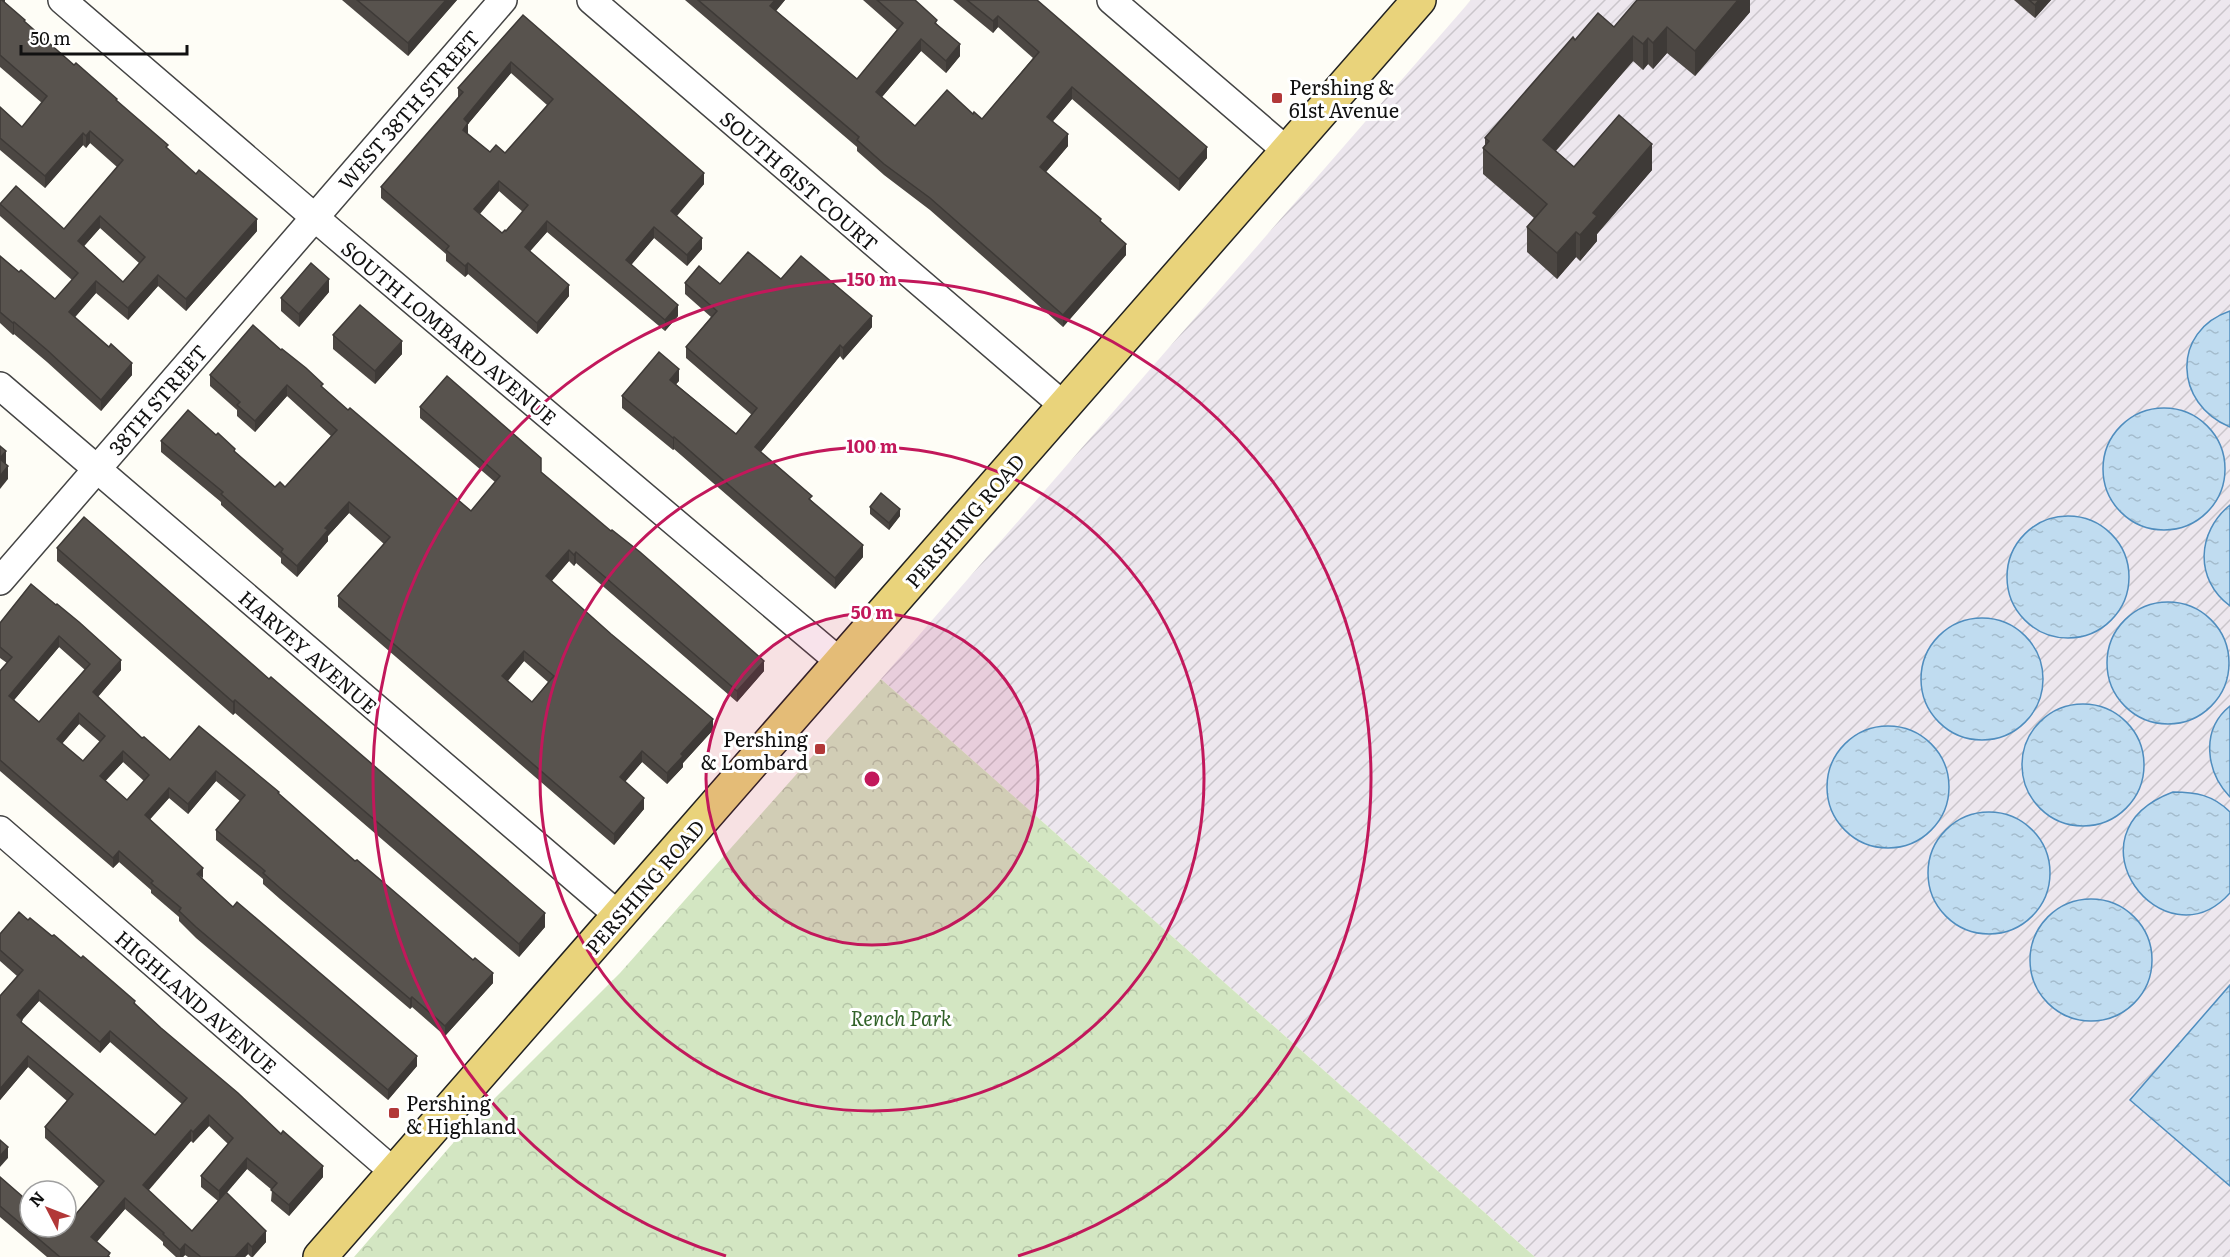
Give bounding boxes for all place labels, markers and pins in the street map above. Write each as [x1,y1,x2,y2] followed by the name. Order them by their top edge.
[1289,71,1399,124] place label: Pershing & 61st Avenue
[1270,91,1284,105] marker: Pershing & 61st Avenue
[701,723,809,776] place label: Pershing & Lombard
[813,742,827,756] marker: Pershing & Lombard
[862,769,882,789] centre of rings
[406,1087,516,1140] place label: Pershing & Highland
[387,1106,401,1120] marker: Pershing & Highland

